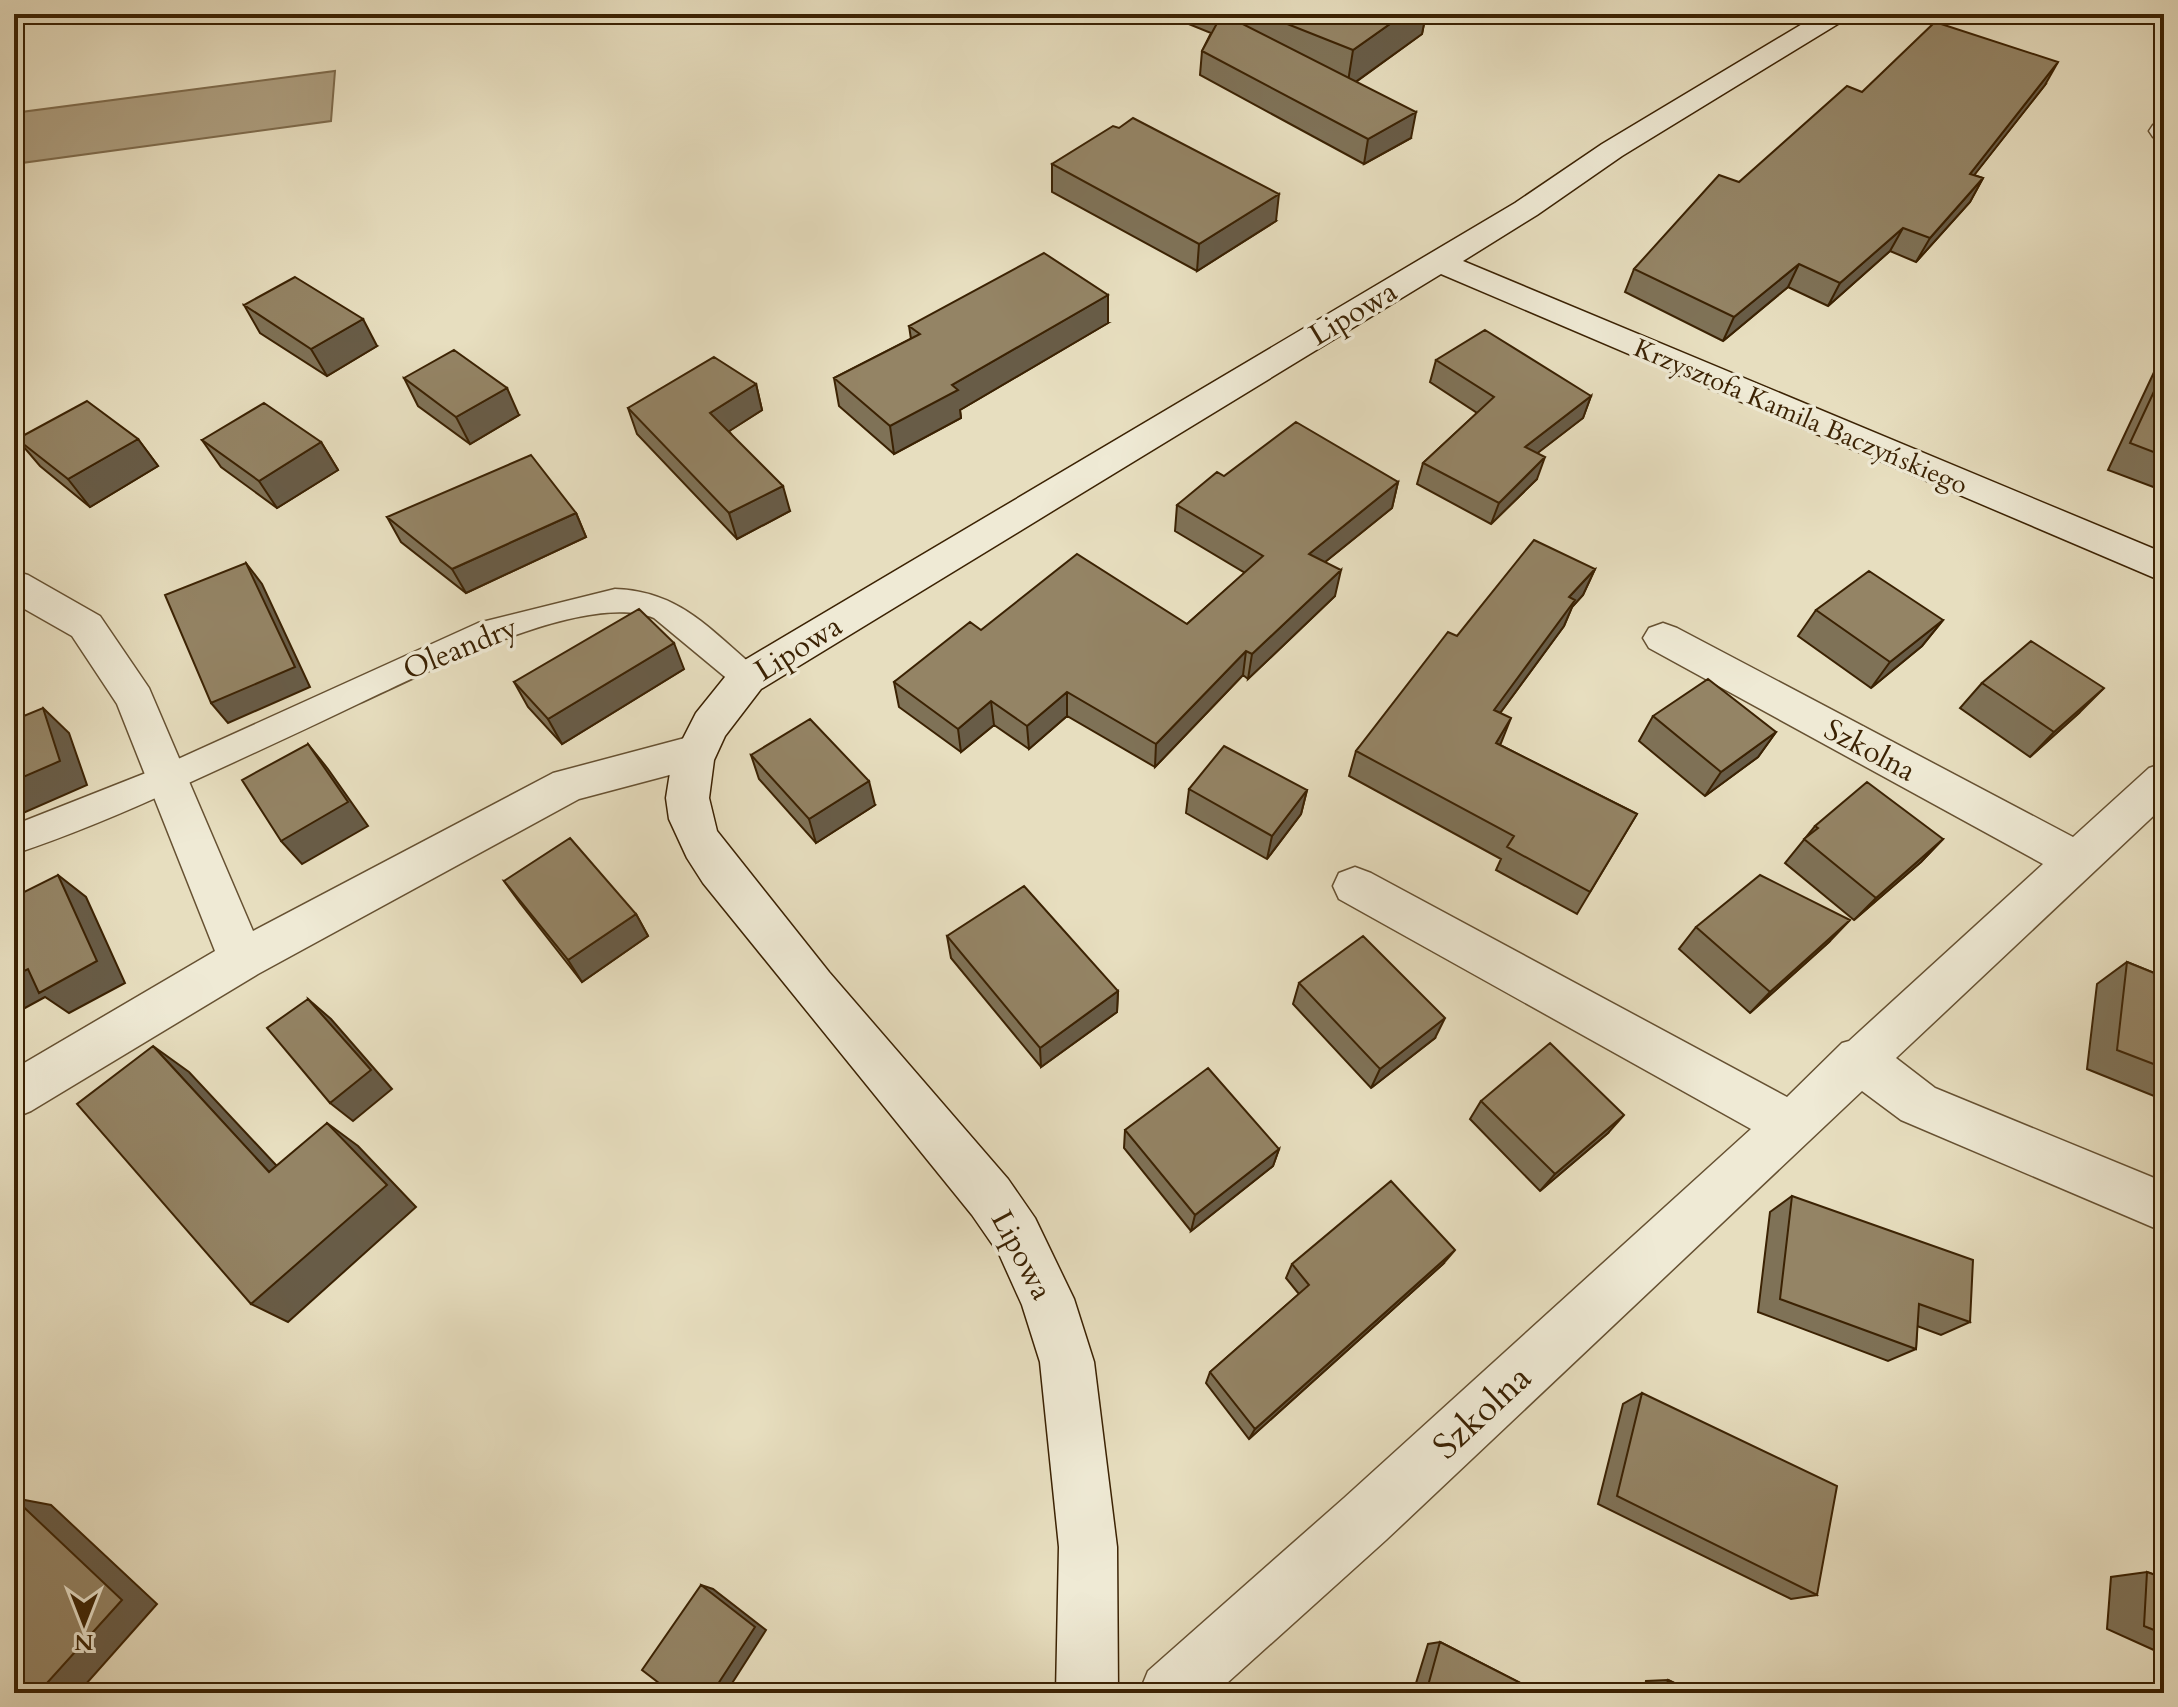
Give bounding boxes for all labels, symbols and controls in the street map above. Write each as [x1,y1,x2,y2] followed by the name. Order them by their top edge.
[1302,271,1405,356] street label: Lipowa
[1629,330,1973,503] street label: Krzysztofa Kamila Baczyńskiego
[747,606,850,691] street label: Lipowa
[397,607,524,690] street label: Oleandry
[1817,709,1923,792] street label: Szkolna
[981,1203,1062,1307] street label: Lipowa
[1422,1354,1542,1470] street label: Szkolna
[44,1583,124,1663] north arrow
[74,1627,94,1657] text: N

